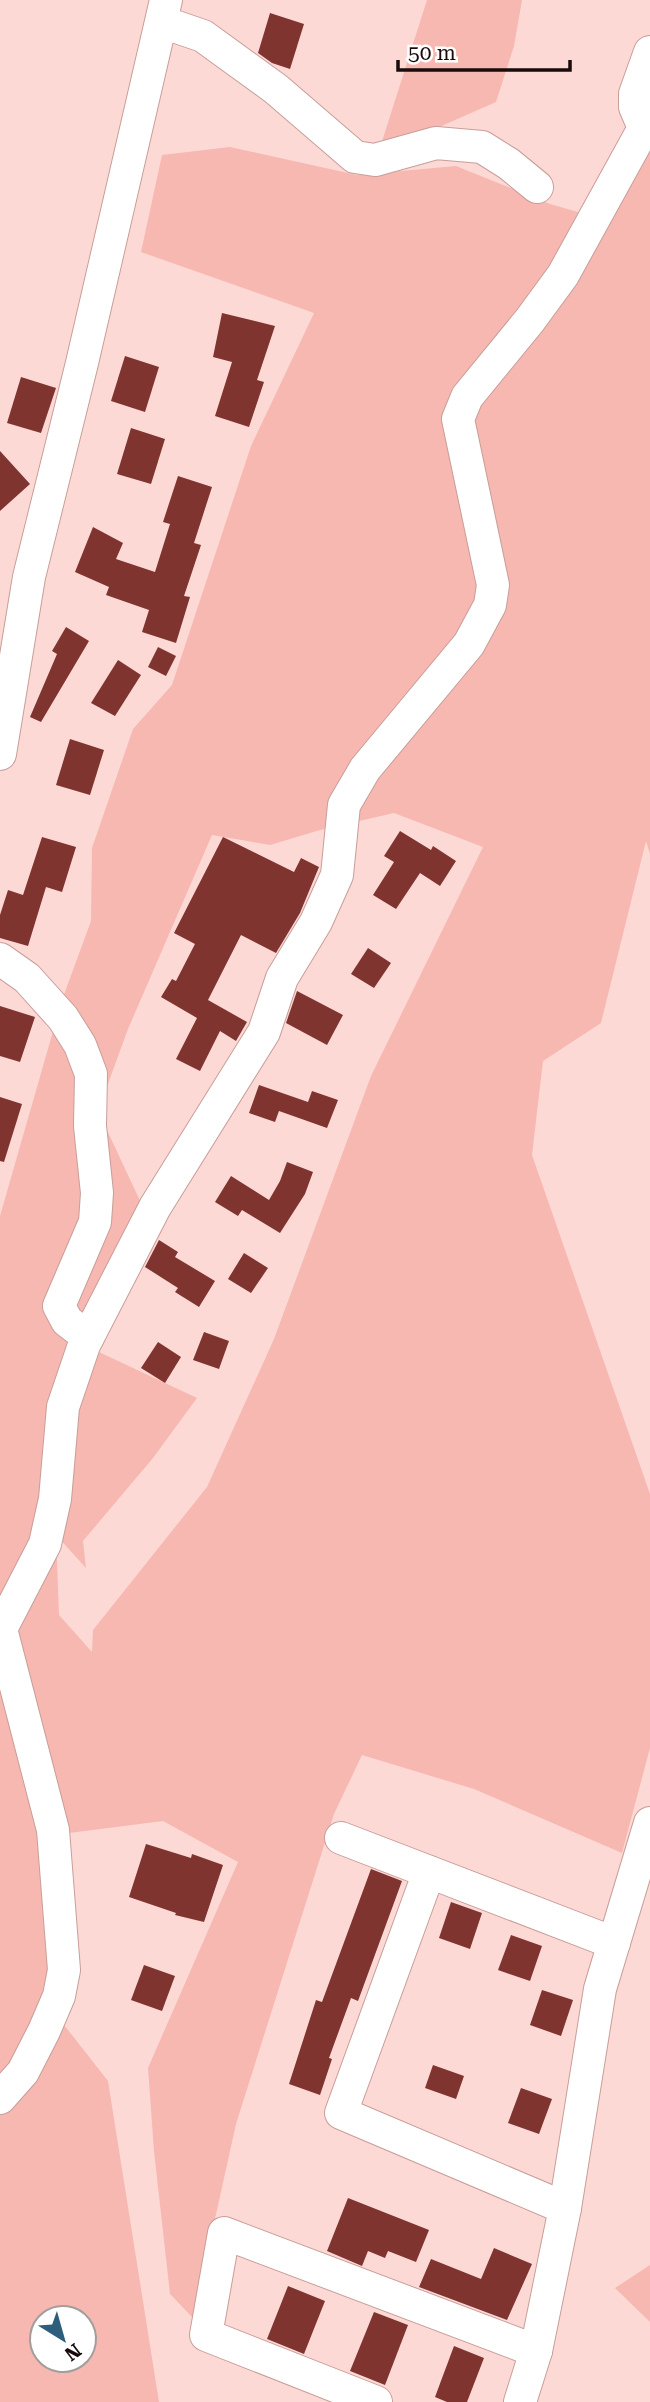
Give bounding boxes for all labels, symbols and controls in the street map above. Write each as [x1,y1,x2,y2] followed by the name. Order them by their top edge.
[398,28,570,72] scale bar
[408,41,456,65] text: 50 m
[28,2304,98,2374] north arrow
[60,2339,86,2366] text: N

